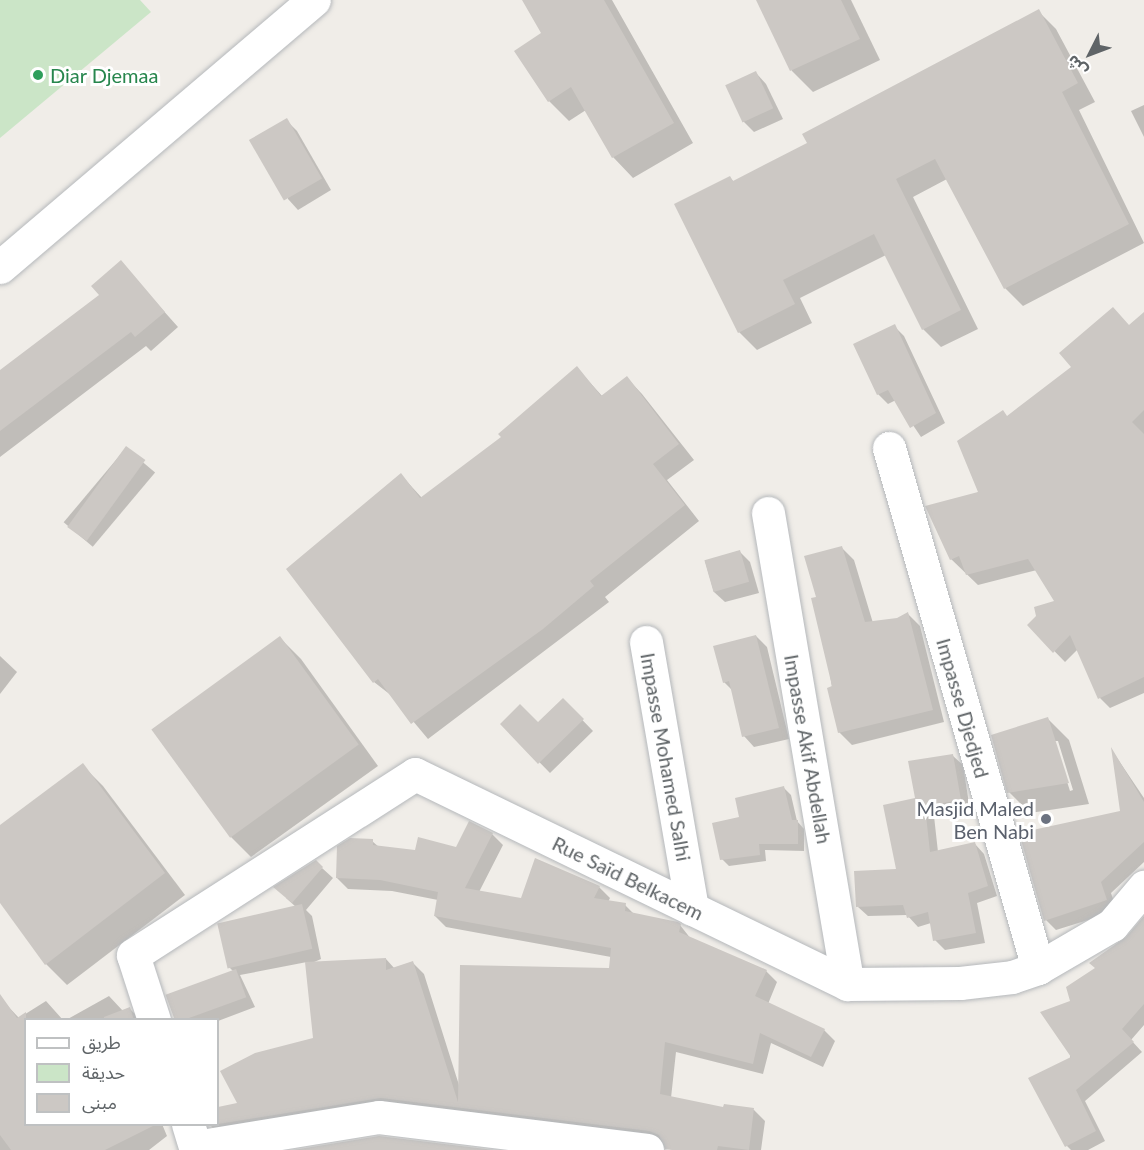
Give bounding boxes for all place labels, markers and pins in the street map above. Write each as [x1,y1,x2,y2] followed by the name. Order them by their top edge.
[50,63,159,87] place label: Diar Djemaa
[31,68,45,82] marker: Diar Djemaa
[917,796,1034,843] place label: Masjid Maled Ben Nabi
[1039,812,1053,826] marker: Masjid Maled Ben Nabi

